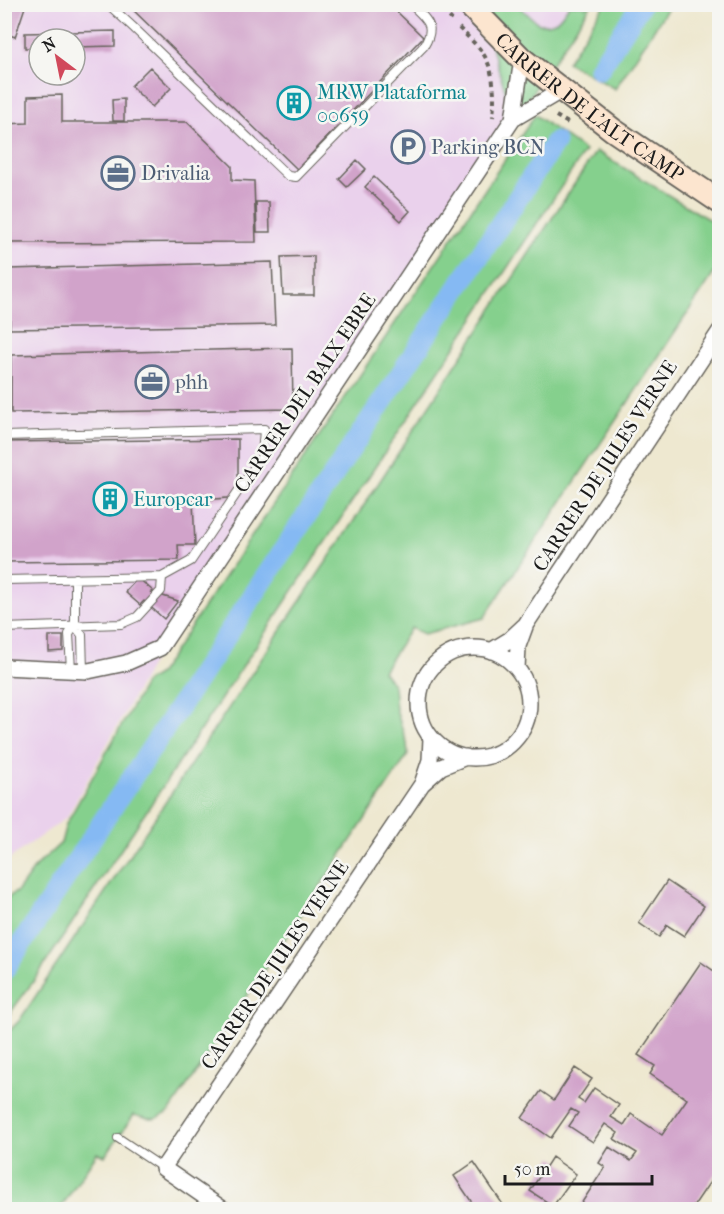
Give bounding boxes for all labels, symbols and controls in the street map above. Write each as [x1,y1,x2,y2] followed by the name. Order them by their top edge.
[27,27,87,87] north arrow
[491,28,688,186] street label: CARRER DE L'ALT CAMP
[39,33,60,56] text: N
[317,81,467,127] place label: MRW Plataforma 00659
[276,85,312,121] building icon: MRW Plataforma 00659
[390,129,426,165] parking icon: Parking BCN
[431,136,545,159] place label: Parking BCN
[100,155,136,191] office icon: Drivalia
[141,162,211,185] place label: Drivalia
[230,289,380,497] street label: CARRER DEL BAIX EBRE
[528,356,682,576] street label: CARRER DE JULES VERNE
[134,364,170,400] office icon: phh
[174,371,209,394] place label: phh
[92,481,128,517] building icon: Europcar
[133,488,213,511] place label: Europcar
[196,856,354,1074] street label: CARRER DE JULES VERNE
[505,1148,652,1186] scale bar
[514,1159,551,1180] text: 50 m

